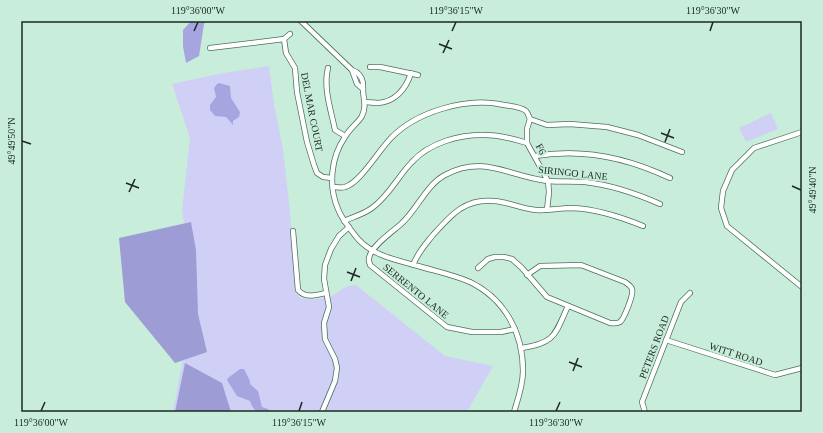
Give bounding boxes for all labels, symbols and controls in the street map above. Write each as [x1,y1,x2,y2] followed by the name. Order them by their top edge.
[171,5,226,16] text: 119°36'00"W
[429,5,484,16] text: 119°36'15"W
[686,5,741,16] text: 119°36'30"W
[299,72,325,152] street label: DEL MAR COURT
[6,117,17,165] text: 49°49'50"N
[534,142,548,156] street label: F6
[538,164,608,182] street label: SIRINGO LANE
[807,166,818,214] text: 49°49'40"N
[381,261,451,321] street label: SERRENTO LANE
[637,314,671,380] street label: PETERS ROAD
[708,340,764,368] street label: WITT ROAD
[14,417,69,428] text: 119°36'00"W
[272,417,327,428] text: 119°36'15"W
[529,417,584,428] text: 119°36'30"W

